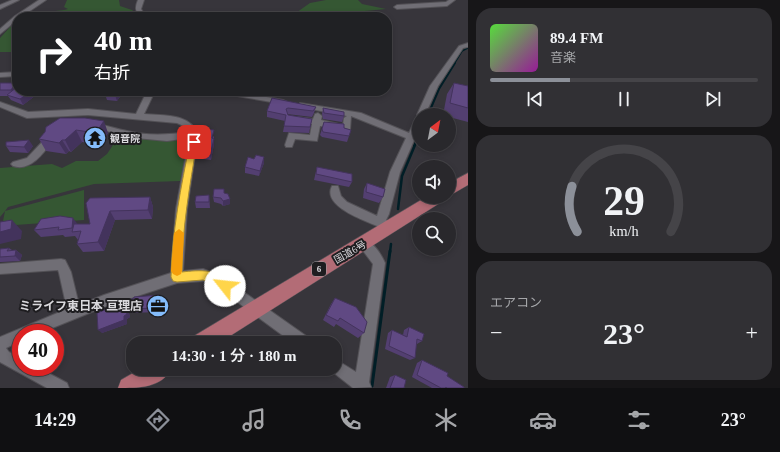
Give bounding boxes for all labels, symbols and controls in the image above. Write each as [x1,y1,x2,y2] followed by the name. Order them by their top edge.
[94,25,152,56] text: 40 m
[28,28,80,80] icon: right
[550,30,603,46] text: 89.4 FM
[550,50,576,65] text: 音楽
[94,63,130,83] text: 右折
[524,88,546,110] icon: previous
[613,88,635,110] icon: pause
[702,88,724,110] icon: next
[412,108,456,152] north arrow
[412,108,456,256] map controls
[82,125,108,151] temple icon: 観音院
[177,125,211,159] pin
[183,131,205,153] icon: arrive
[110,133,140,144] place label: 観音院
[412,160,456,204] button: sound
[603,178,645,224] text: 29
[412,212,456,256] button: search
[609,223,639,239] text: km/h
[332,238,368,266] street label: 国道6号
[312,262,326,276] road number: 6
[204,265,246,307] position arrow
[145,293,171,319] office icon: ミライフ東日本 亘理店
[490,295,542,310] text: エアコン
[19,299,142,313] place label: ミライフ東日本 亘理店
[603,317,645,350] text: 23°
[490,320,502,345] text: −
[746,320,758,345] text: +
[12,324,64,376] speed limit sign: 40
[172,348,297,364] text: 14:30 · 1 分 · 180 m
[144,406,172,434] icon: directions
[240,406,268,434] icon: music
[336,406,364,434] icon: phone
[432,406,460,434] icon: climate
[529,406,557,434] icon: car
[625,406,653,434] icon: filters
[34,410,76,430] text: 14:29
[721,410,746,430] text: 23°

